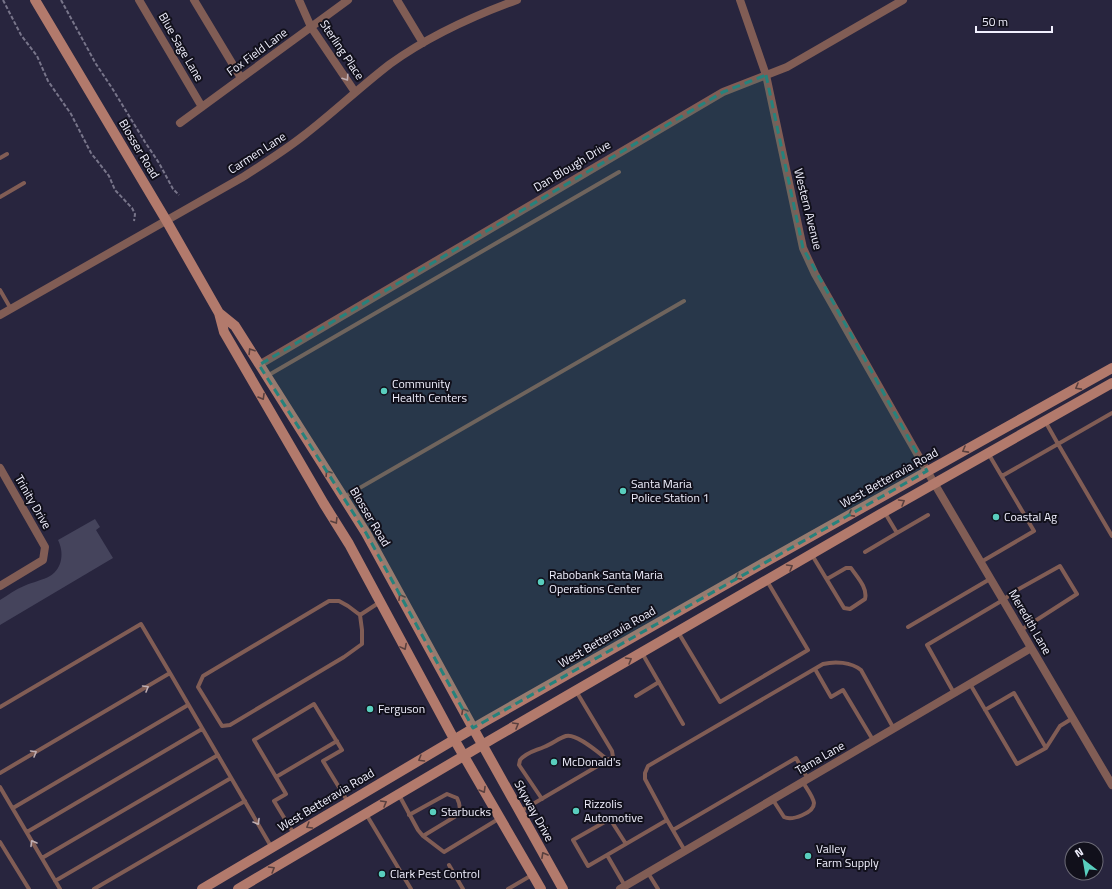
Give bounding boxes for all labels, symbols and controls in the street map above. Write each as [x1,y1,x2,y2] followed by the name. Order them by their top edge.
[976,8,1052,34] scale bar
[154,9,209,85] street label: Blue Sage Lane
[982,12,1008,31] text: 50 m
[315,16,369,83] street label: Sterling Place
[222,23,291,80] street label: Fox Field Lane
[341,73,348,80] one-way arrow
[114,115,165,182] street label: Blosser Road
[224,127,290,179] street label: Carmen Lane
[529,135,614,196] street label: Dan Blough Drive
[789,166,828,251] street label: Western Avenue
[248,349,255,356] one-way arrow
[392,374,467,407] place label: Community Health Centers
[1075,382,1082,389] one-way arrow
[379,386,389,396] marker: Community Health Centers
[257,393,264,400] one-way arrow
[836,443,941,513] street label: West Betteravia Road
[961,446,969,453] one-way arrow
[325,470,333,477] one-way arrow
[10,471,57,532] street label: Trinity Drive
[631,474,709,507] place label: Santa Maria Police Station 1
[345,483,396,550] street label: Blosser Road
[618,486,628,496] marker: Santa Maria Police Station 1
[898,499,905,506] one-way arrow
[1004,507,1057,526] place label: Coastal Ag
[848,509,855,516] one-way arrow
[991,512,1001,522] marker: Coastal Ag
[330,517,337,524] one-way arrow
[549,565,663,598] place label: Rabobank Santa Maria Operations Center
[786,565,793,572] one-way arrow
[735,573,742,580] one-way arrow
[536,577,546,587] marker: Rabobank Santa Maria Operations Center
[1004,586,1057,658] street label: Meredith Lane
[399,594,406,601] one-way arrow
[554,601,659,672] street label: West Betteravia Road
[400,643,407,650] one-way arrow
[625,658,632,665] one-way arrow
[142,685,149,692] one-way arrow
[378,699,425,718] place label: Ferguson
[365,704,375,714] marker: Ferguson
[461,708,468,715] one-way arrow
[512,723,519,730] one-way arrow
[792,736,848,779] street label: Tama Lane
[30,751,37,758] one-way arrow
[562,752,621,771] place label: McDonald's
[418,755,425,762] one-way arrow
[549,757,559,767] marker: McDonald's
[274,763,378,836] street label: West Betteravia Road
[510,777,559,845] street label: Skyway Drive
[479,786,486,793] one-way arrow
[584,794,643,827] place label: Rizzolis Automotive
[380,801,387,808] one-way arrow
[441,802,491,821] place label: Starbucks
[571,806,581,816] marker: Rizzolis Automotive
[428,807,438,817] marker: Starbucks
[252,818,259,825] one-way arrow
[306,821,313,828] one-way arrow
[816,839,879,872] place label: Valley Farm Supply
[31,840,38,847] one-way arrow
[1064,841,1104,881] north arrow
[1071,844,1086,861] text: N
[803,851,813,861] marker: Valley Farm Supply
[542,852,549,859] one-way arrow
[390,864,480,883] place label: Clark Pest Control
[268,867,275,874] one-way arrow
[377,869,387,879] marker: Clark Pest Control

